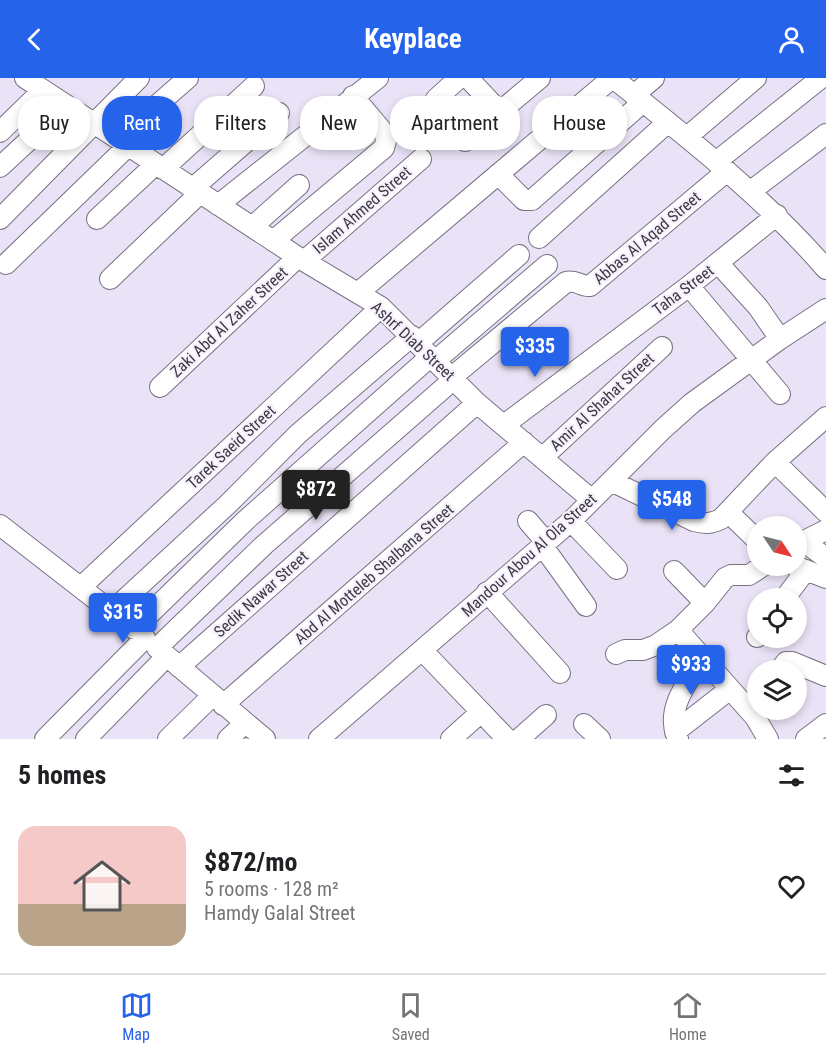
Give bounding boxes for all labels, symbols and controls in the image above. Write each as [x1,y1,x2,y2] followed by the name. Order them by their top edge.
[18,23,51,56] icon: back
[364,23,462,55] text: Keyplace
[775,23,808,56] icon: person
[18,96,90,150] chip: Buy
[102,96,182,150] chip: Rent
[194,96,288,150] chip: Filters
[300,96,378,150] chip: New
[390,96,520,150] chip: Apartment
[532,96,627,150] chip: House
[309,162,415,258] street label: Islam Ahmed Street
[589,187,705,288] street label: Abbas Al Aqad Street
[649,261,718,319] street label: Taha Street
[167,263,292,381] street label: Zaki Abd Al Zaher Street
[367,297,459,385] street label: Ashrf Diab Street
[499,327,571,378] pin: $335
[515,334,555,358] text: $335
[546,349,658,455] street label: Amir Al Shahat Street
[183,401,280,493] street label: Tarek Saeid Street
[280,470,352,521] pin: $872
[296,477,336,501] text: $872
[636,480,708,531] pin: $548
[652,487,692,511] text: $548
[458,489,601,621] street label: Mandour Abou Al Ola Street
[291,500,458,648] street label: Abd Al Motteleb Shalbana Street
[747,516,807,576] north arrow
[747,516,807,720] map controls
[210,547,312,641] street label: Sedik Nawar Street
[747,588,807,648] button: locate
[87,593,159,644] pin: $315
[103,600,143,624] text: $315
[655,645,727,696] pin: $933
[671,652,711,676] text: $933
[747,660,807,720] button: layers
[775,759,808,792] icon: filters
[18,760,106,790] text: 5 homes
[204,847,297,877] text: $872/mo
[66,850,138,922] icon: home
[775,870,808,903] icon: heart
[204,877,339,901] text: 5 rooms · 128 m²
[204,901,356,925] text: Hamdy Galal Street
[120,989,153,1044] tab: Map
[392,989,430,1044] tab: Saved
[669,989,706,1044] tab: Home

